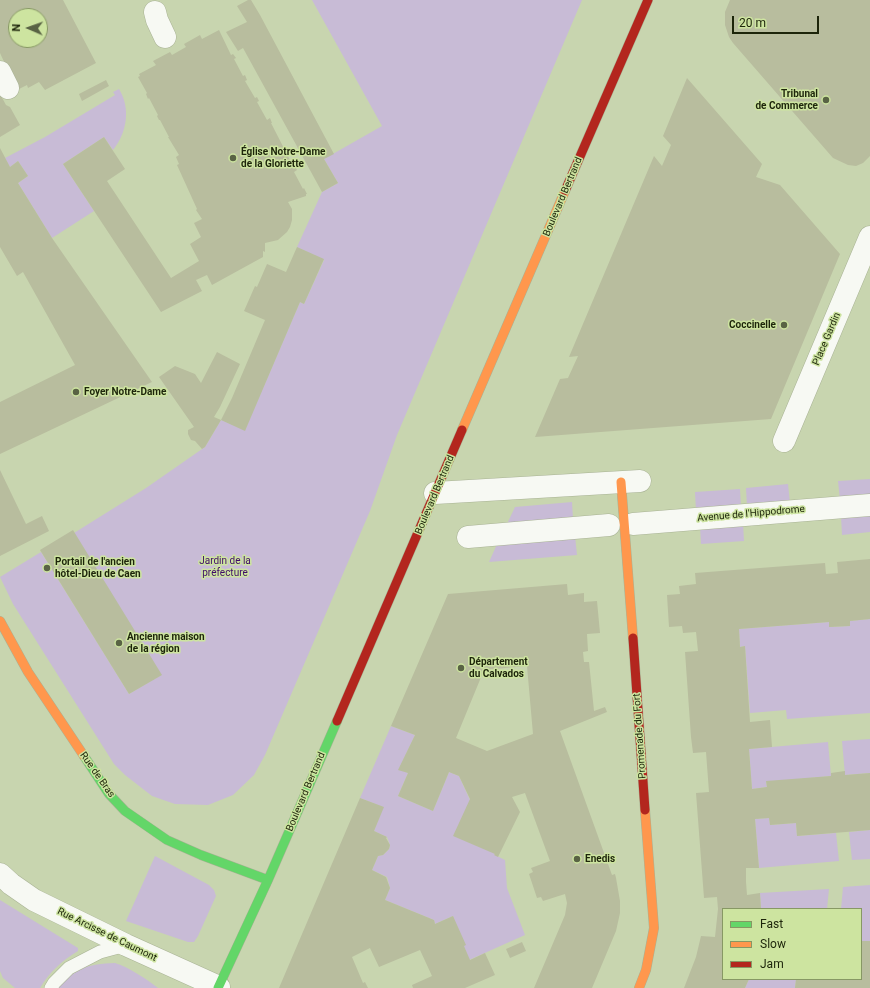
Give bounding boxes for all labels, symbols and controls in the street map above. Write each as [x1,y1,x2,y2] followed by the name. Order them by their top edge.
[8,8,48,48] north arrow
[734,8,821,34] scale bar
[739,16,766,30] text: 20 m
[10,23,23,32] text: N
[755,88,818,112] place label: Tribunal de Commerce
[821,95,831,105] marker: Tribunal de Commerce
[241,146,325,170] place label: Église Notre-Dame de la Gloriette
[228,153,238,163] marker: Église Notre-Dame de la Gloriette
[541,156,585,238] street label: Boulevard Bertrand
[810,311,844,367] street label: Place Gardin
[729,319,776,331] place label: Coccinelle
[779,320,789,330] marker: Coccinelle
[84,386,166,398] place label: Foyer Notre-Dame
[71,387,81,397] marker: Foyer Notre-Dame
[413,454,457,536] street label: Boulevard Bertrand
[697,503,805,525] street label: Avenue de l'Hippodrome
[199,555,251,578] park label: Jardin de la préfecture
[55,556,141,580] place label: Portail de l'ancien hôtel-Dieu de Caen
[42,563,52,573] marker: Portail de l'ancien hôtel-Dieu de Caen
[127,631,205,654] place label: Ancienne maison de la région
[114,638,124,648] marker: Ancienne maison de la région
[469,656,528,680] place label: Département du Calvados
[456,663,466,673] marker: Département du Calvados
[631,693,649,779] street label: Promenade du Fort
[77,750,117,800] street label: Rue de Bras
[284,751,328,833] street label: Boulevard Bertrand
[585,853,615,865] place label: Enedis
[572,854,582,864] marker: Enedis
[55,906,159,964] street label: Rue Arcisse de Caumont
[722,908,862,980] legend
[760,917,783,931] text: Fast
[760,937,786,951] text: Slow
[760,957,784,971] text: Jam

